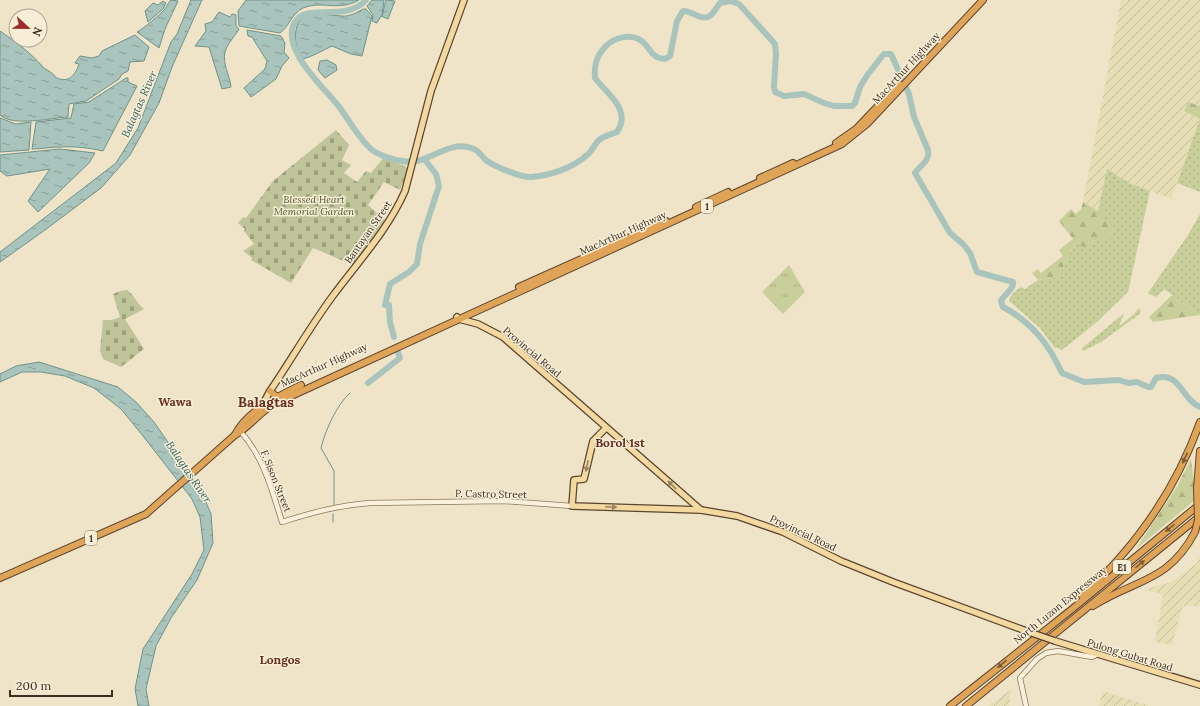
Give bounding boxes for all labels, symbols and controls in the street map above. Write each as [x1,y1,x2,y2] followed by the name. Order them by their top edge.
[8,8,48,48] north arrow
[29,25,45,39] text: N
[869,29,943,107] street label: MacArthur Highway
[118,67,160,140] water label: Balagtas River
[274,193,355,218] park label: Blessed Heart Memorial Garden
[342,198,395,266] street label: Bantayan Street
[701,199,713,213] road number: 1
[578,208,669,258] street label: MacArthur Highway
[500,324,564,380] street label: Provincial Road
[279,340,370,390] street label: MacArthur Highway
[238,393,294,411] district label: Balagtas
[158,394,192,409] district label: Wawa
[595,435,646,450] district label: Borol 1st
[163,438,215,506] water label: Balagtas River
[258,448,294,514] street label: F. Sison Street
[1182,452,1188,463] one-way arrow
[584,459,590,472] one-way arrow
[667,480,677,490] one-way arrow
[455,487,527,501] street label: P. Castro Street
[605,504,617,511] one-way arrow
[768,512,838,554] street label: Provincial Road
[1164,524,1175,533] one-way arrow
[85,531,97,545] road number: 1
[1113,560,1131,574] road number: E1
[1134,560,1145,568] one-way arrow
[1011,563,1110,647] street label: North Luzon Expressway
[1086,636,1174,674] street label: Pulong Gubat Road
[260,652,301,667] district label: Longos
[997,659,1008,668] one-way arrow
[10,672,112,698] scale bar
[16,678,52,693] text: 200 m

